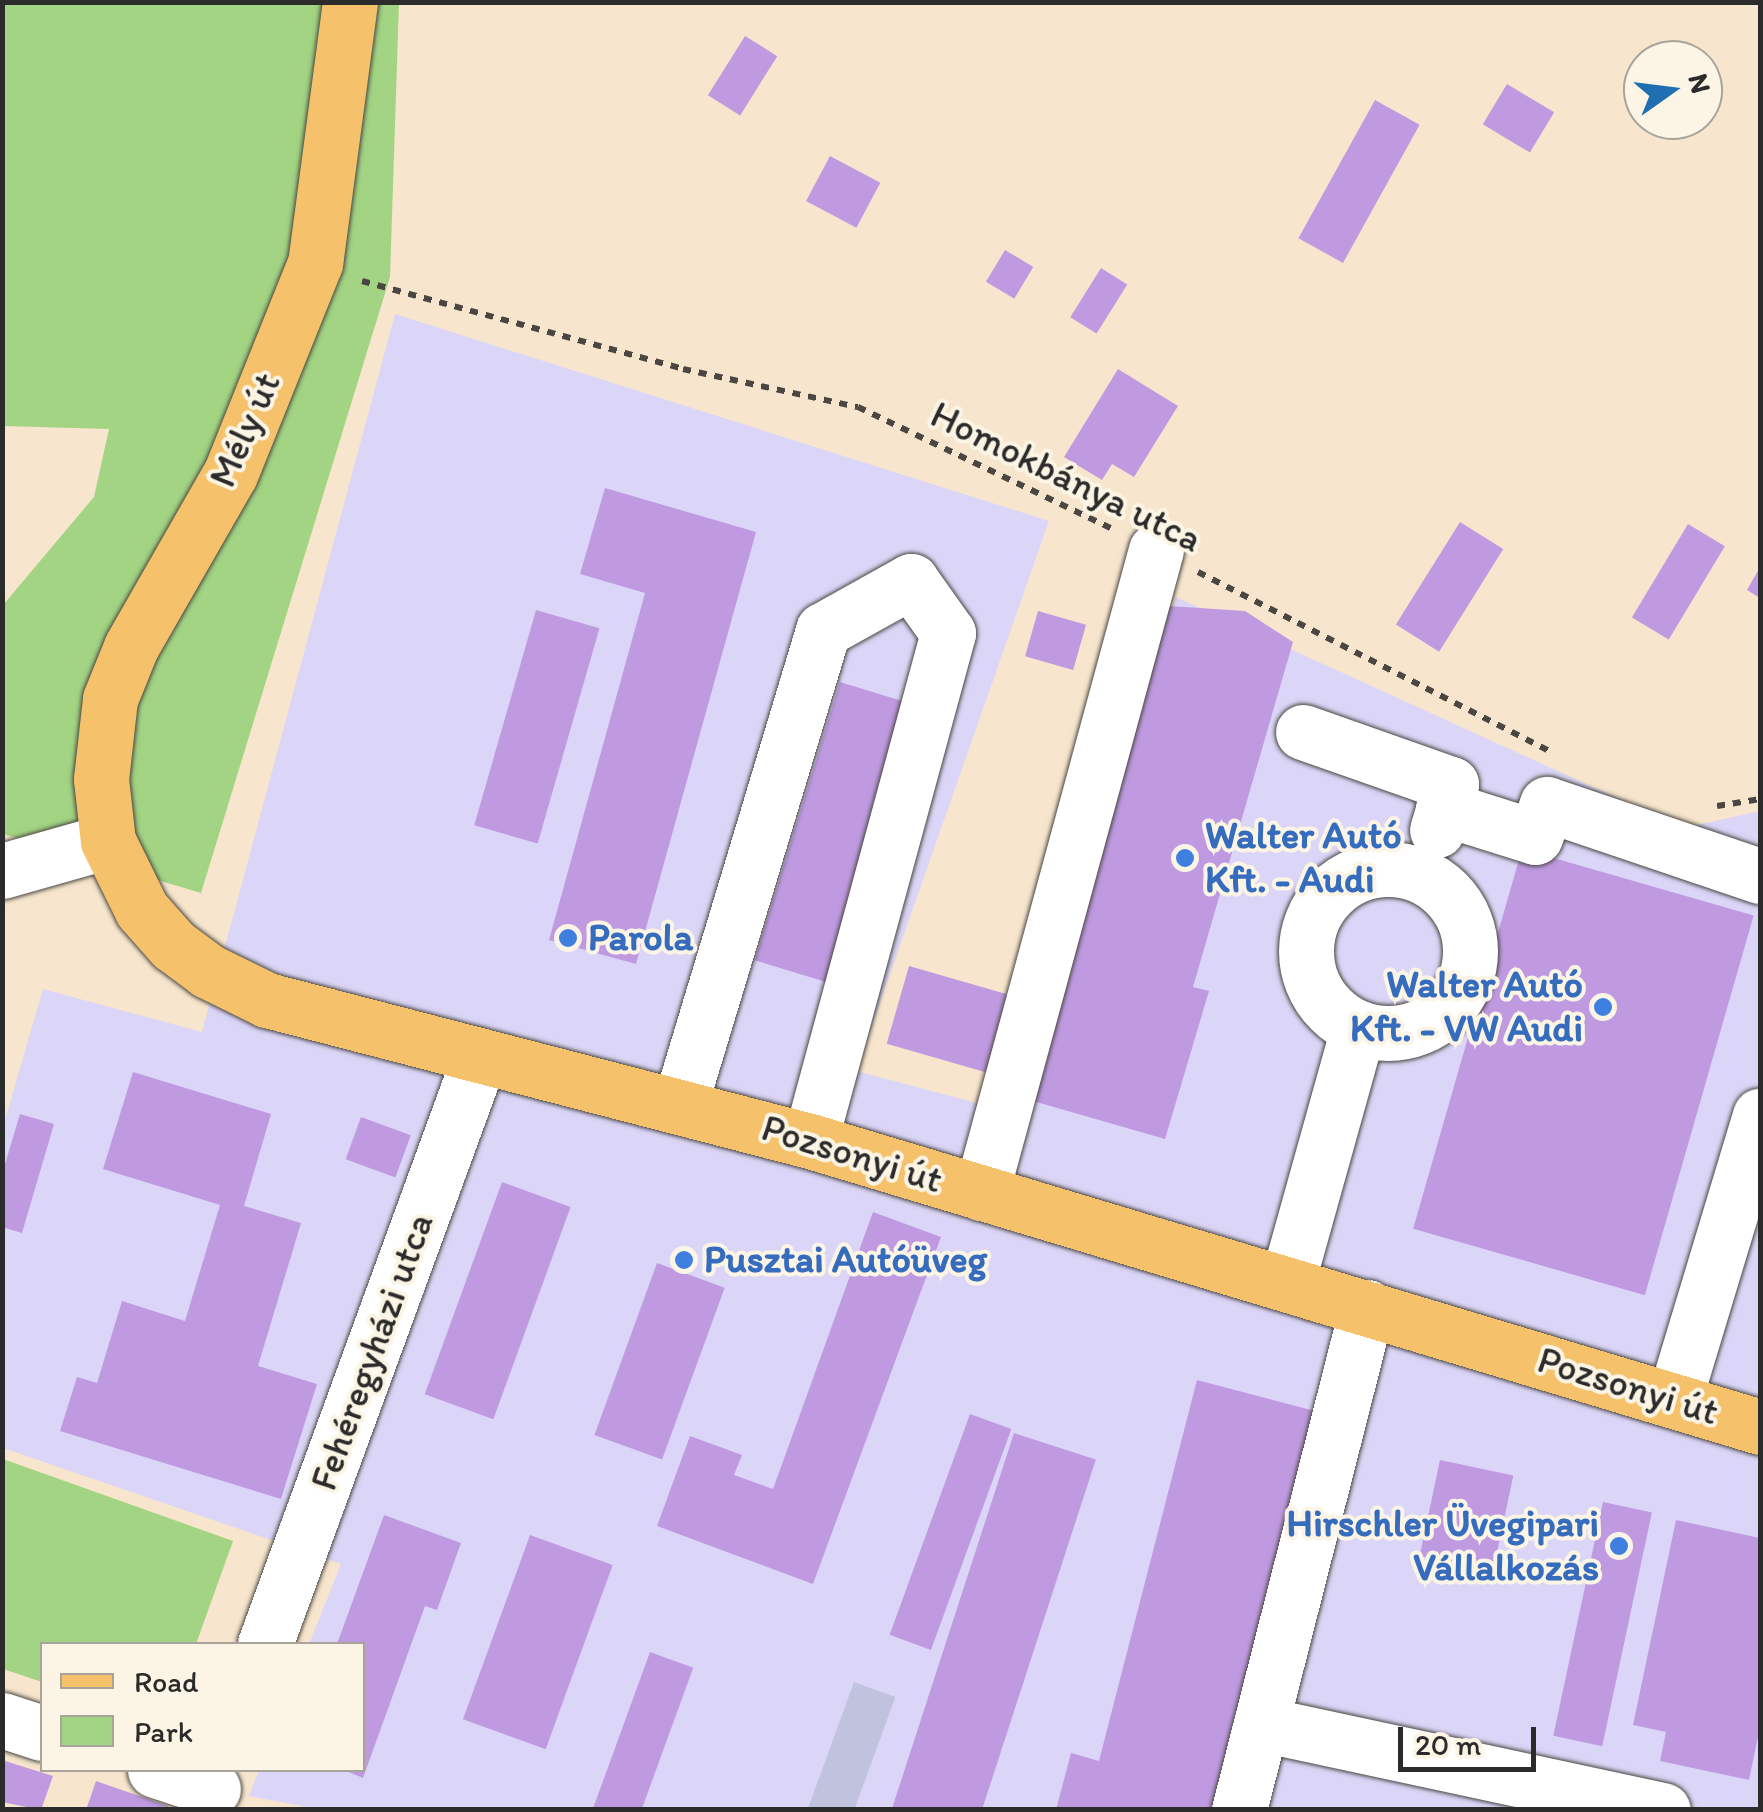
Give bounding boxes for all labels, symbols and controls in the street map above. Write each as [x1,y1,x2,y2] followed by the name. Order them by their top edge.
[1623,40,1723,140] north arrow
[1681,70,1719,97] text: N
[200,366,290,494] street label: Mély út
[923,392,1209,562] street label: Homokbánya utca
[1205,813,1401,902] place label: Walter Autó Kft. - Audi
[1174,847,1196,869] marker: Walter Autó Kft. - Audi
[588,915,693,961] place label: Parola
[557,927,579,949] marker: Parola
[1350,962,1583,1052] place label: Walter Autó Kft. - VW Audi
[1592,996,1614,1018] marker: Walter Autó Kft. - VW Audi
[756,1105,948,1203] street label: Pozsonyi út
[301,1207,443,1497] street label: Fehéregyházi utca
[704,1237,987,1283] place label: Pusztai Autóüveg
[673,1249,695,1271] marker: Pusztai Autóüveg
[1532,1337,1724,1435] street label: Pozsonyi út
[1286,1501,1599,1590] place label: Hirschler Üvegipari Vállalkozás
[1608,1535,1630,1557] marker: Hirschler Üvegipari Vállalkozás
[40,1642,365,1772] legend
[134,1663,199,1700] text: Road
[1403,1707,1540,1769] scale bar
[134,1713,193,1750] text: Park
[1415,1726,1481,1763] text: 20 m

